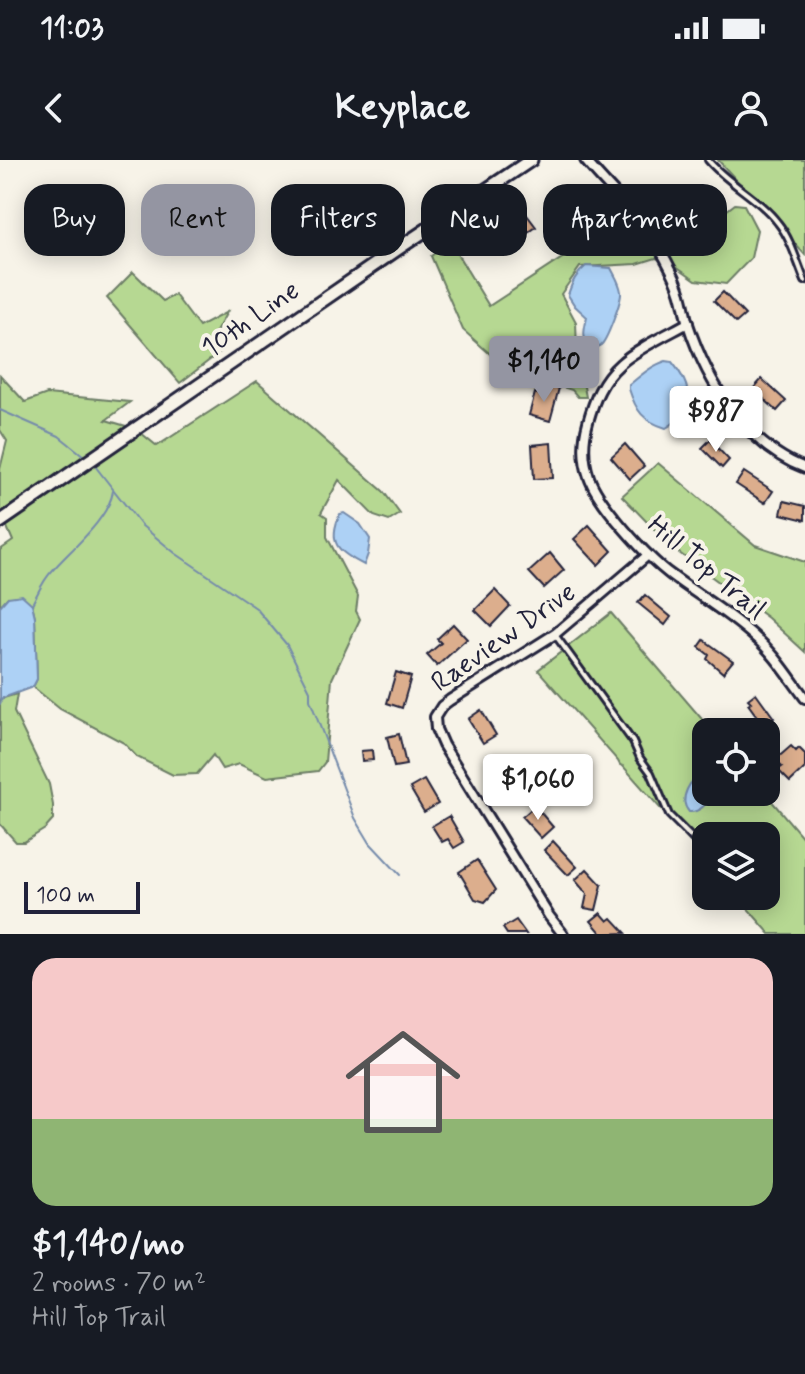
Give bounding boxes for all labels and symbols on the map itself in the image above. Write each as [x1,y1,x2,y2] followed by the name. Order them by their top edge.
[195,273,307,367] street label: 10th Line
[479,336,609,404] pin: $1,140
[669,386,763,454] pin: $987
[639,507,773,629] street label: Hill Top Trail
[424,575,584,701] street label: Raeview Drive
[473,754,603,822] pin: $1,060
[24,878,140,914] scale bar

